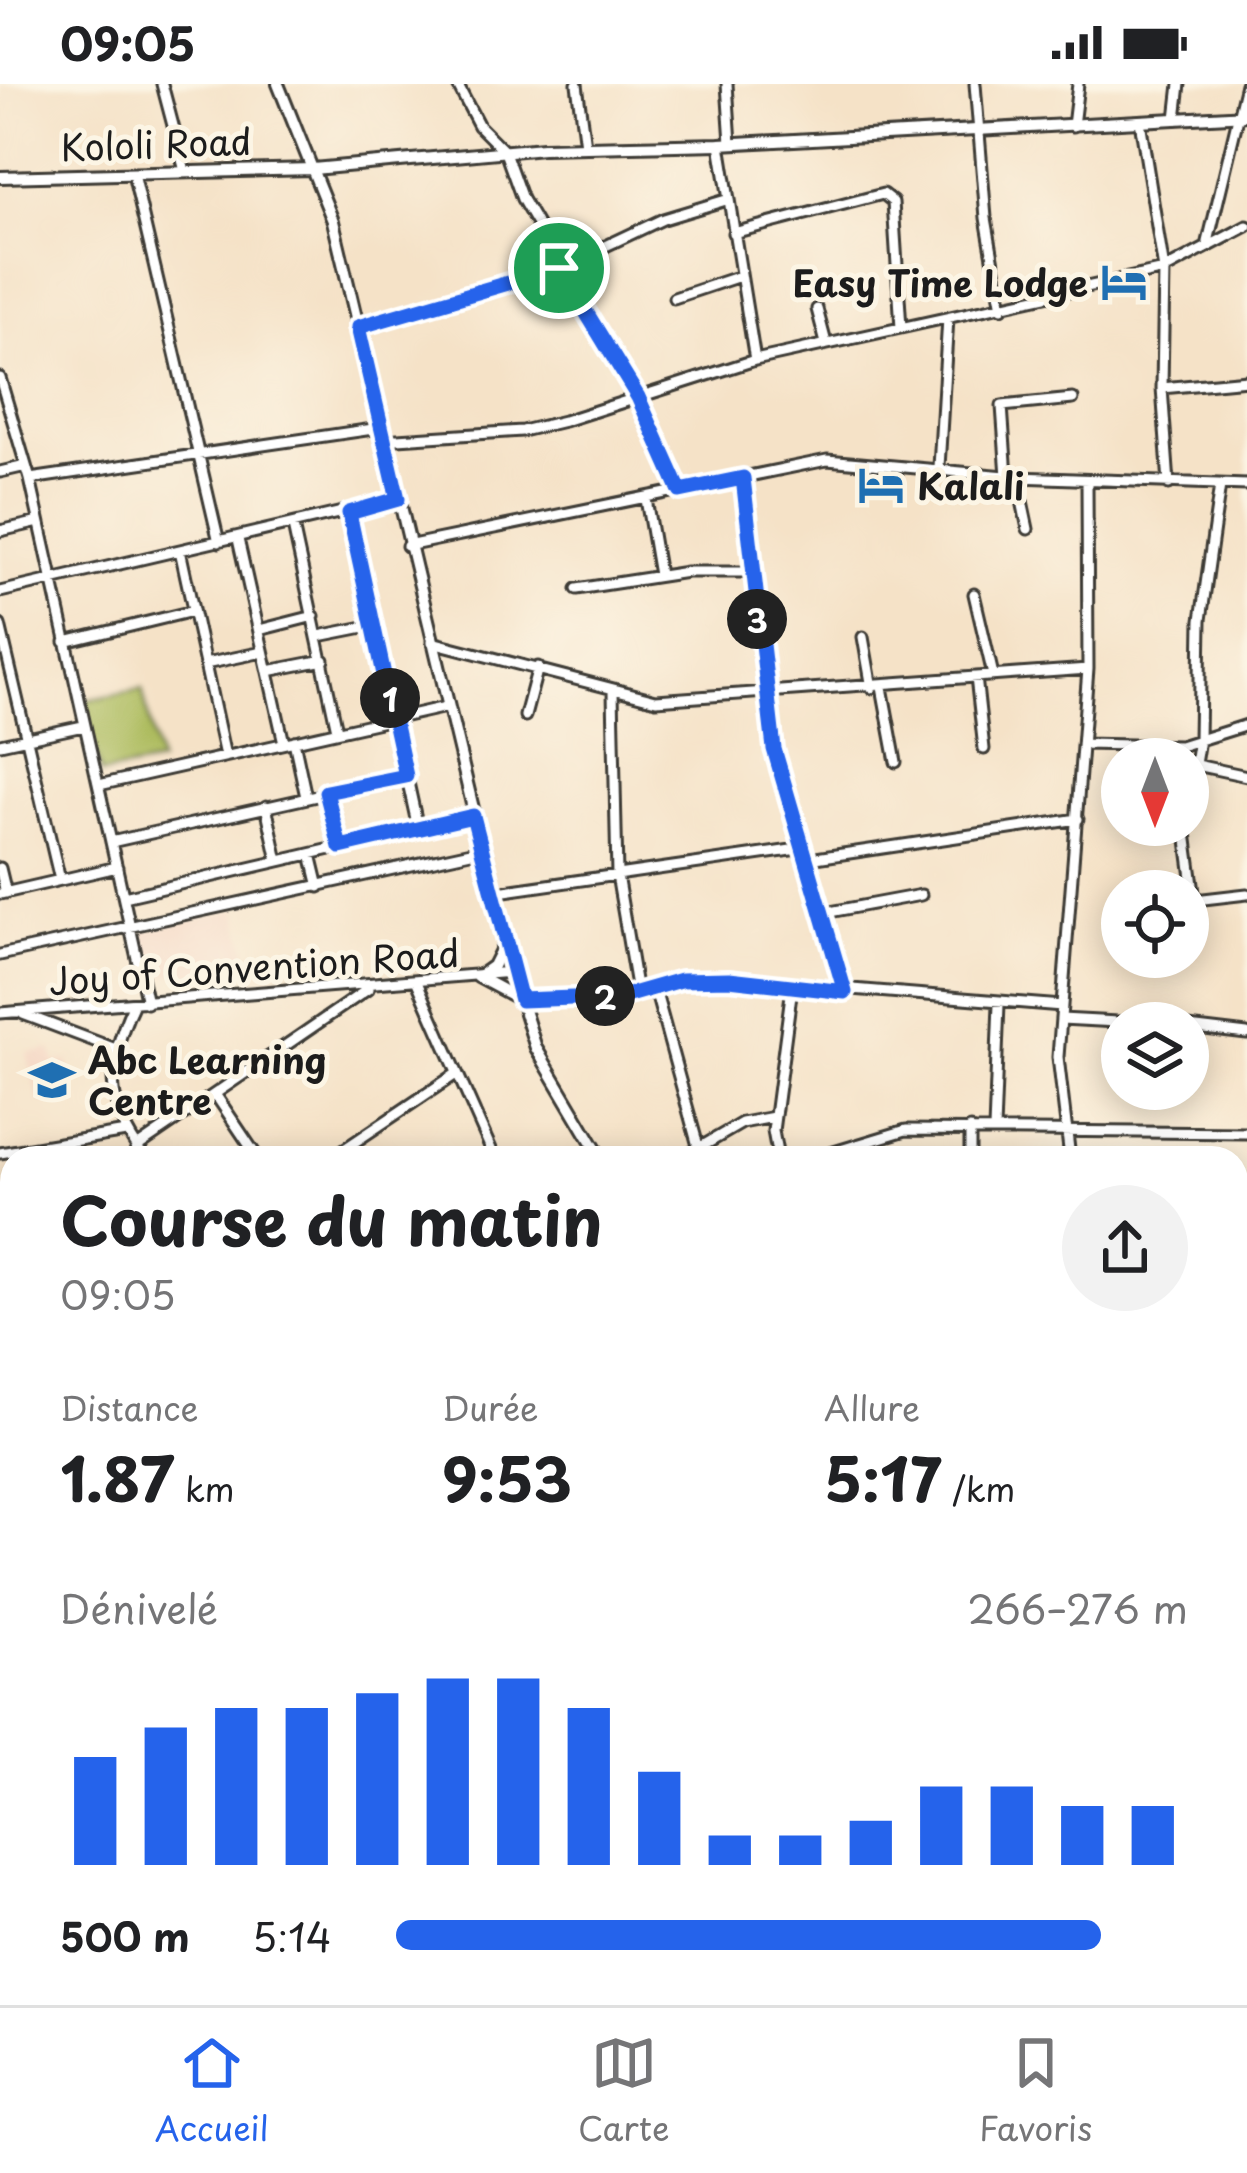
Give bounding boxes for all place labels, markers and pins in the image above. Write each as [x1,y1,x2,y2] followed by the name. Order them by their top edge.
[508,217,610,319] pin
[793,255,1088,309] place label: Easy Time Lodge
[1099,257,1149,307] hotel icon: Easy Time Lodge
[917,458,1024,512] place label: Kalali
[856,460,906,510] hotel icon: Kalali
[727,589,787,649] pin: 3
[360,668,420,728] pin: 1
[575,966,635,1026] pin: 2
[88,1032,327,1127] place label: Abc Learning Centre
[27,1055,77,1105] school or university icon: Abc Learning Centre

